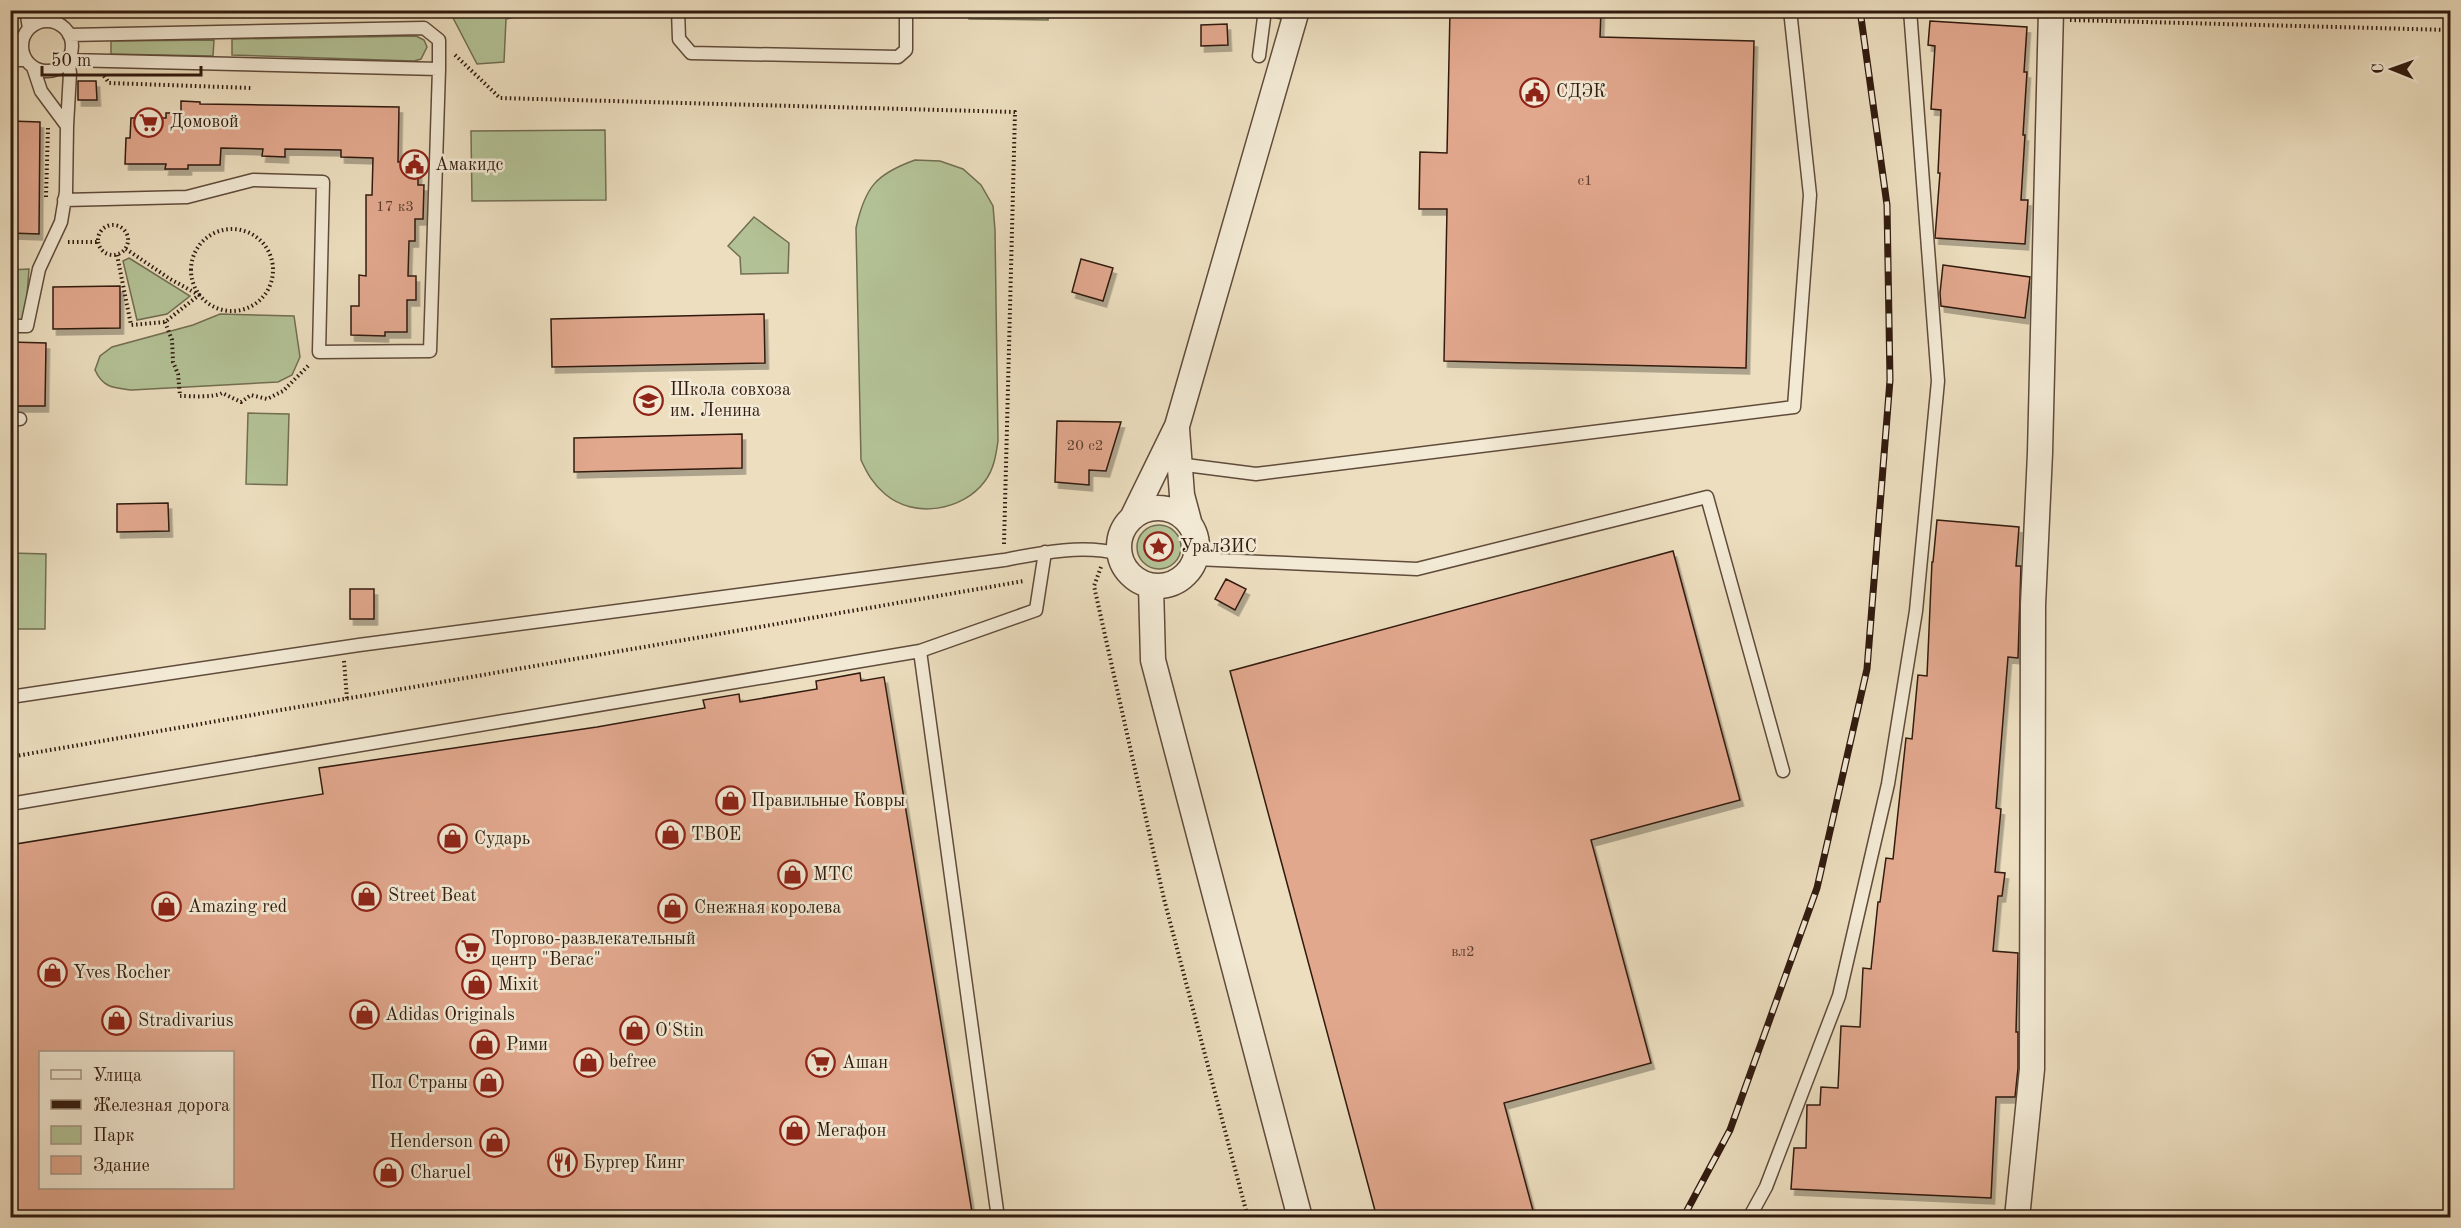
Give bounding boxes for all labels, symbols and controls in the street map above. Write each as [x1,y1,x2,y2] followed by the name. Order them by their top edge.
[42,39,201,77] scale bar
[2362,39,2422,99] north arrow
[51,52,91,70] text: 50 m
[2371,63,2387,74] text: С
[1519,76,1551,108] public building icon: СДЭК
[1556,83,1606,101] place label: СДЭК
[133,106,165,138] supermarket icon: Домовой
[170,113,239,131] place label: Домовой
[398,149,430,181] public building icon: Амакидс
[435,156,504,174] place label: Амакидс
[1577,174,1593,189] house number: с1
[376,200,414,215] house number: 17 к3
[670,381,791,420] place label: Школа совхоза им. Ленина
[633,384,665,416] school or university icon: Школа совхоза им. Ленина
[1067,439,1103,454] house number: 20 с2
[1143,531,1175,563] place icon: УралЗИС
[1180,538,1257,556] place label: УралЗИС
[714,785,746,817] shop icon: Правильные Ковры
[751,792,905,810] place label: Правильные Ковры
[654,819,686,851] shop icon: ТВОЕ
[437,823,469,855] shop icon: Сударь
[691,826,741,844] place label: ТВОЕ
[474,830,530,848] place label: Сударь
[776,859,808,891] shop icon: МТС
[813,866,853,884] place label: МТС
[351,880,383,912] shop icon: Street Beat
[388,887,477,905] place label: Street Beat
[151,891,183,923] shop icon: Amazing red
[657,892,689,924] shop icon: Снежная королева
[188,898,287,916] place label: Amazing red
[694,899,841,917] place label: Снежная королева
[491,930,696,969] place label: Торгово-развлекательный центр "Вегас"
[454,933,486,965] supermarket icon: Торгово-развлекательный центр "Вегас"
[1451,945,1475,960] house number: вл2
[36,957,68,989] shop icon: Yves Rocher
[73,964,171,982] place label: Yves Rocher
[461,969,493,1001] shop icon: Mixit
[498,976,538,994] place label: Mixit
[348,999,380,1031] shop icon: Adidas Originals
[101,1005,133,1037] shop icon: Stradivarius
[385,1006,515,1024] place label: Adidas Originals
[138,1012,234,1030] place label: Stradivarius
[618,1015,650,1047] shop icon: O'Stin
[655,1022,704,1040] place label: O'Stin
[469,1029,501,1061] shop icon: Рими
[506,1036,548,1054] place label: Рими
[572,1046,604,1078] shop icon: befree
[805,1047,837,1079] supermarket icon: Ашан
[39,1051,234,1189] legend
[609,1053,656,1071] place label: befree
[842,1054,888,1072] place label: Ашан
[93,1067,142,1085] text: Улица
[473,1067,505,1099] shop icon: Пол Страны
[370,1074,468,1092] place label: Пол Страны
[93,1097,230,1115] text: Железная дорога
[779,1115,811,1147] shop icon: Мегафон
[816,1122,886,1141] place label: Мегафон
[478,1126,510,1158] shop icon: Henderson
[93,1127,134,1145] text: Парк
[389,1133,473,1151] place label: Henderson
[546,1147,578,1179] restaurant icon: Бургер Кинг
[583,1154,685,1172] place label: Бургер Кинг
[93,1157,150,1175] text: Здание
[373,1157,405,1189] shop icon: Charuel
[410,1164,471,1182] place label: Charuel

